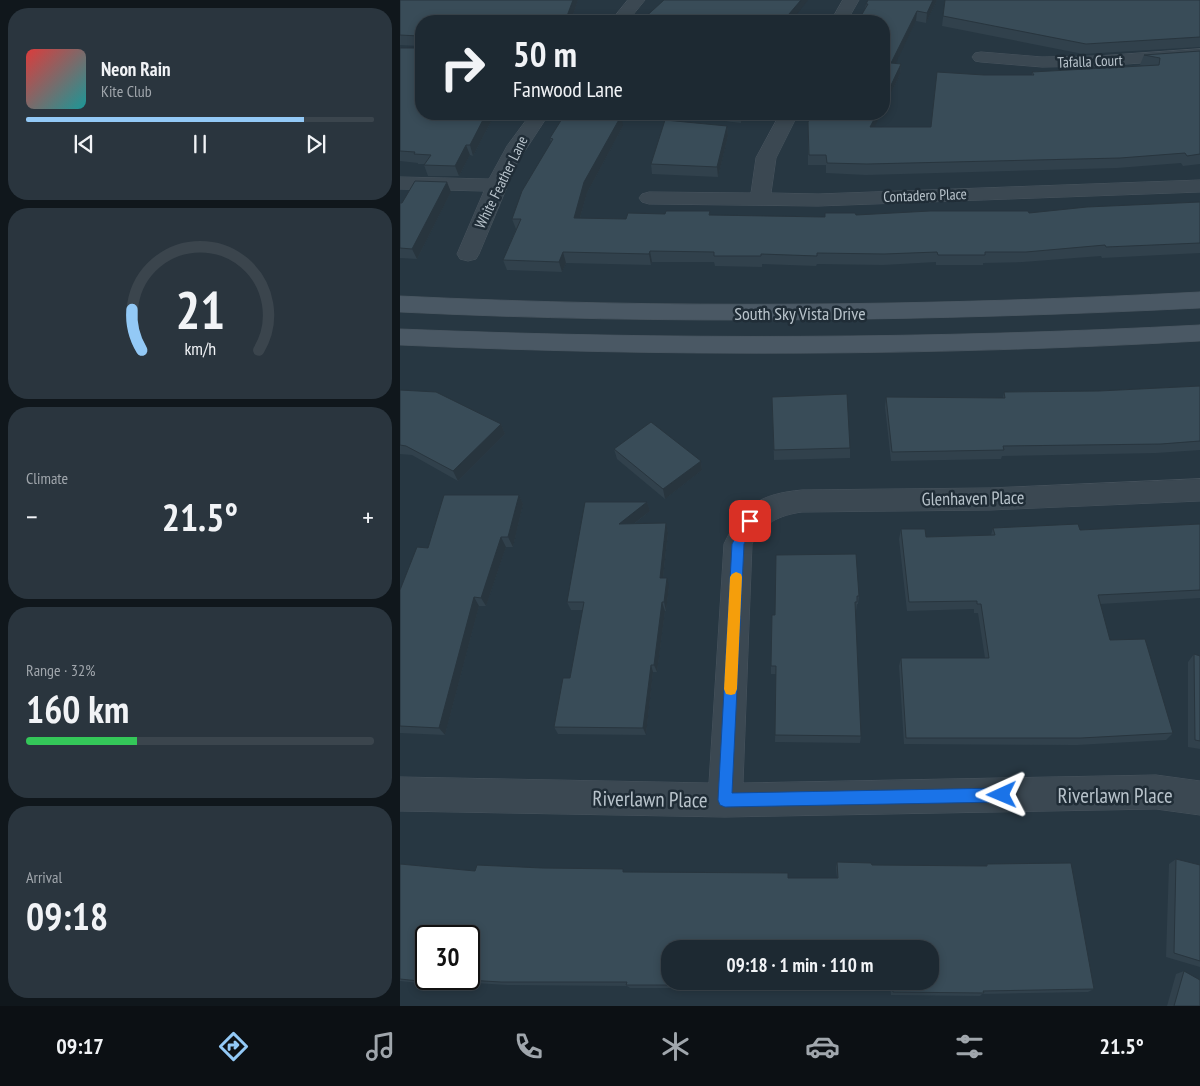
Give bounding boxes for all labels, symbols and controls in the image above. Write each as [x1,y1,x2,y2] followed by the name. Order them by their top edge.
[513,31,577,77] text: 50 m
[430,35,495,100] icon: right
[1057,50,1123,72] street label: Tafalla Court
[101,57,170,81] text: Neon Rain
[513,75,623,103] text: Fanwood Lane
[101,81,152,101] text: Kite Club
[70,130,98,158] icon: previous
[186,130,214,158] icon: pause
[302,130,330,158] icon: next
[470,133,532,231] street label: White Feather Lane
[883,184,967,206] street label: Contadero Place
[175,276,225,343] text: 21
[734,302,866,325] street label: South Sky Vista Drive
[184,337,216,360] text: km/h
[26,468,68,488] text: Climate
[921,486,1025,510] street label: Glenhaven Place
[162,492,238,541] text: 21.5°
[26,498,38,535] text: −
[362,498,374,535] text: +
[729,500,771,542] pin
[736,507,764,535] icon: arrive
[26,660,95,680] text: Range · 32%
[26,684,129,733] text: 160 km
[975,768,1027,820] position arrow
[1057,782,1173,809] street label: Riverlawn Place
[592,784,708,814] street label: Riverlawn Place
[26,867,62,887] text: Arrival
[26,891,108,940] text: 09:18
[415,925,480,990] speed limit sign: 30
[727,953,873,977] text: 09:18 · 1 min · 110 m
[216,1029,251,1064] icon: directions
[363,1029,398,1064] icon: music
[511,1029,546,1064] icon: phone
[658,1029,693,1064] icon: climate
[805,1029,840,1064] icon: car
[952,1029,987,1064] icon: filters
[56,1032,104,1060] text: 09:17
[1100,1032,1144,1060] text: 21.5°

